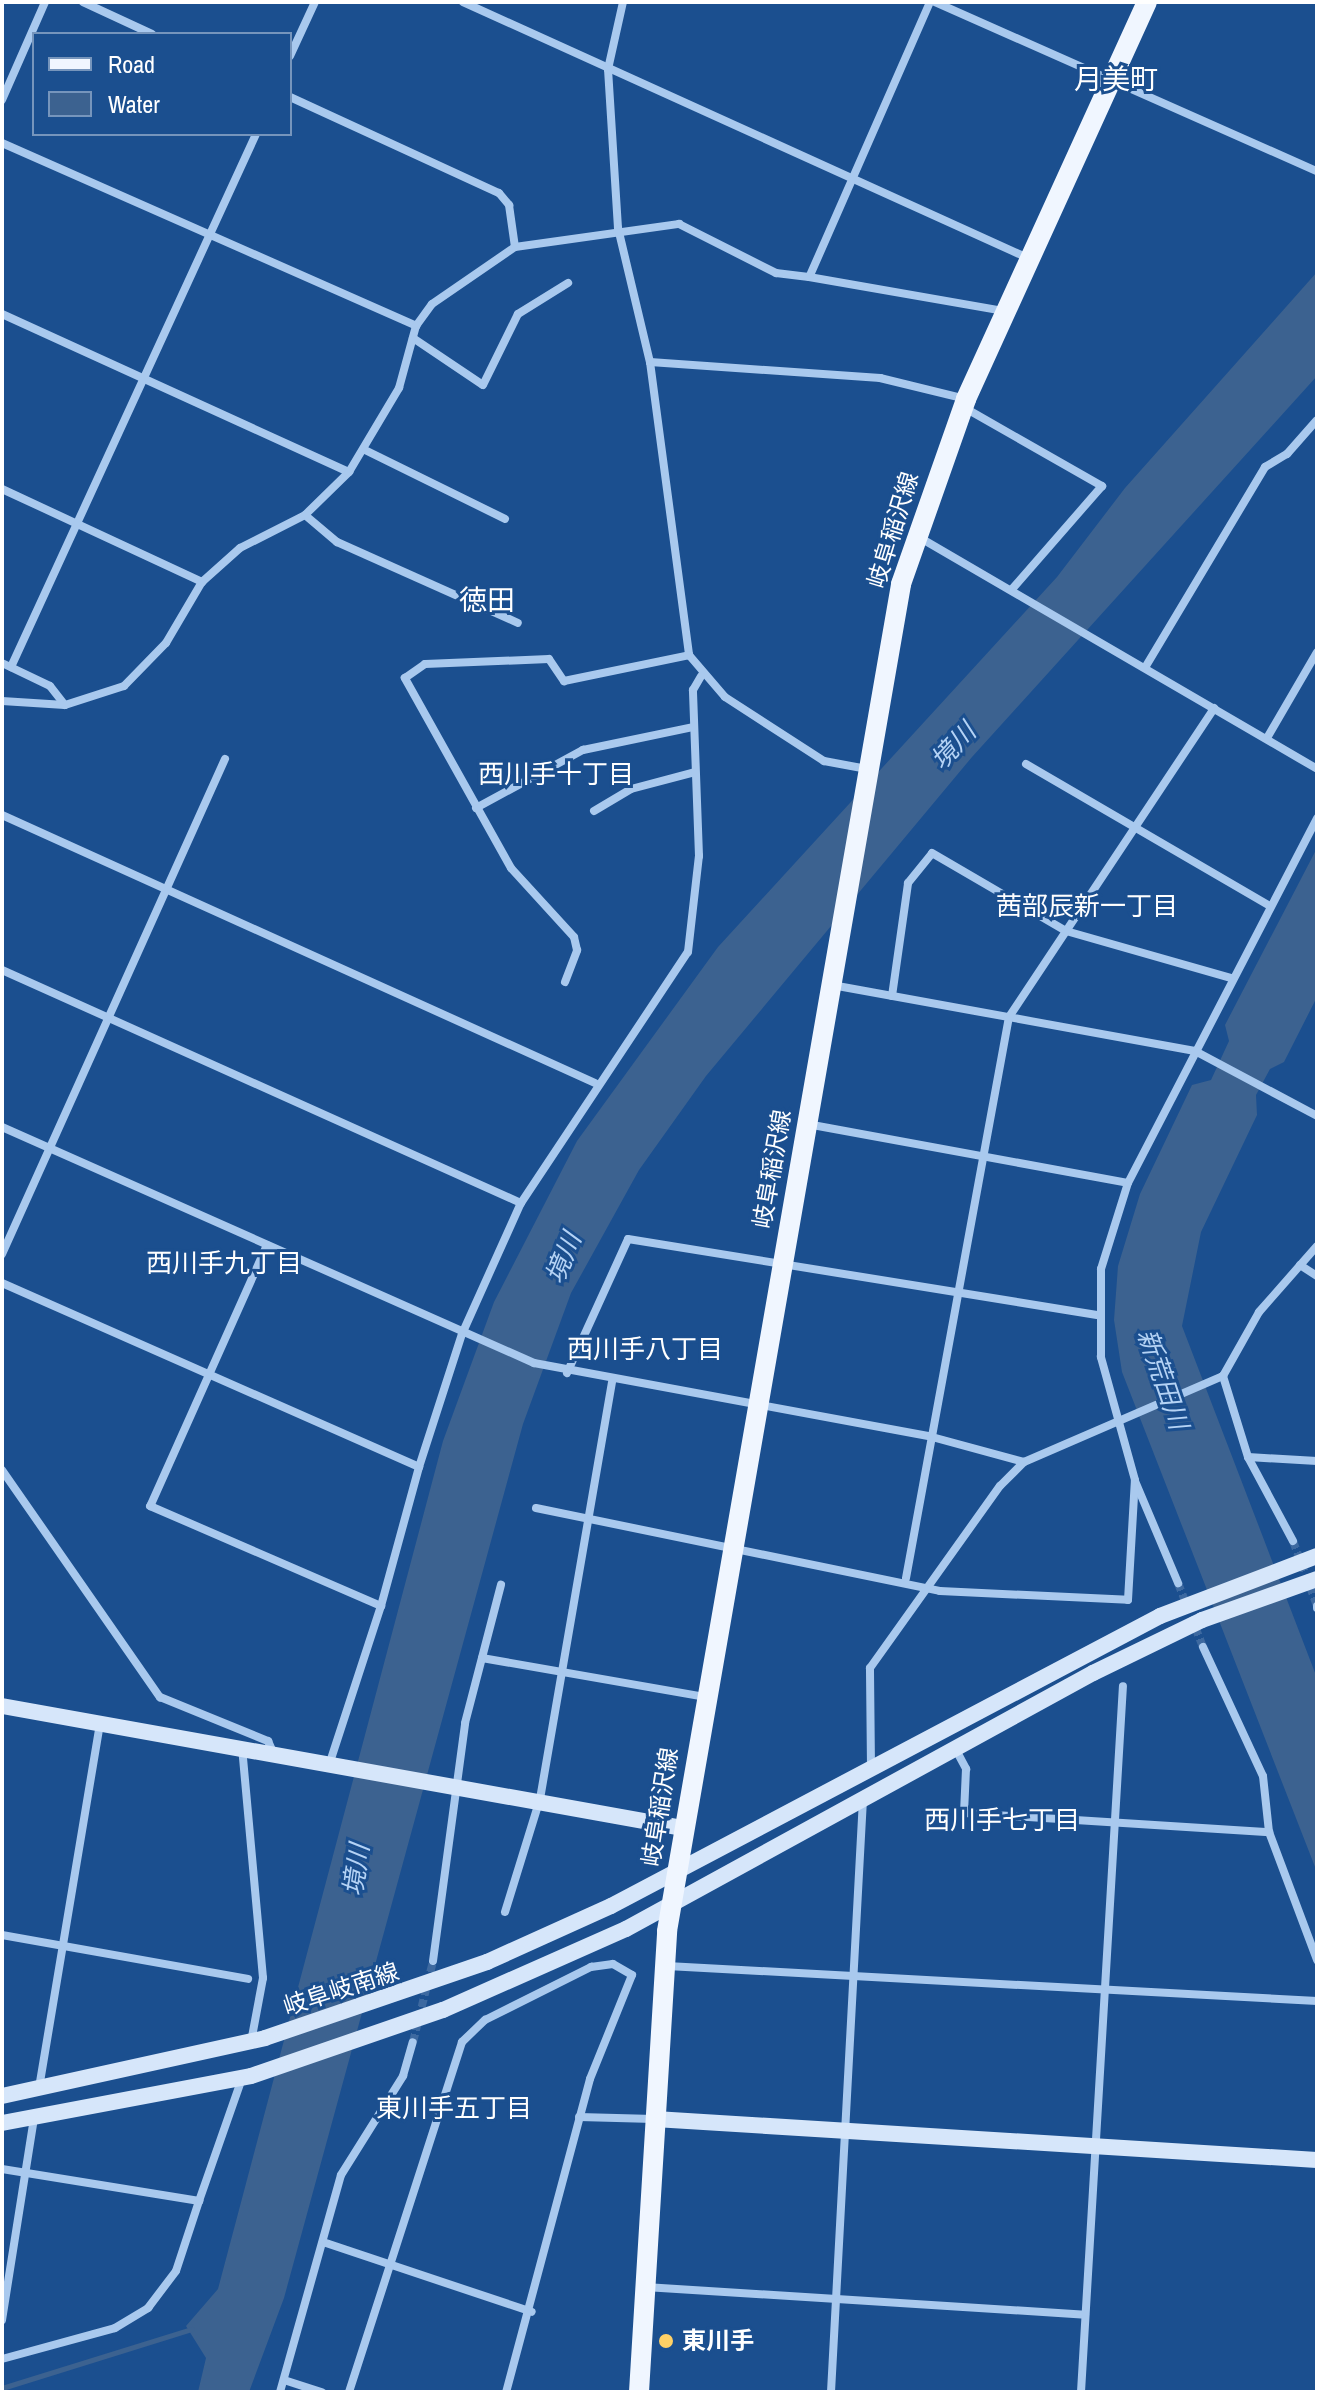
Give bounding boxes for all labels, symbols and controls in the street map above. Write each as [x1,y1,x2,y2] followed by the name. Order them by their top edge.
[32,32,292,136] legend
[108,48,155,80] text: Road
[1074,62,1158,96] district label: 月美町
[108,88,160,120] text: Water
[862,468,924,592] street label: 岐阜稲沢線
[459,583,515,617] district label: 徳田
[924,716,982,776] water label: 境川
[478,758,634,790] district label: 西川手十丁目
[996,890,1178,922] district label: 茜部辰新一丁目
[747,1107,797,1231] street label: 岐阜稲沢線
[539,1228,587,1288] water label: 境川
[146,1247,302,1279] district label: 西川手九丁目
[1131,1325,1195,1433] water label: 新荒田川
[567,1333,723,1365] district label: 西川手八丁目
[636,1745,684,1869] street label: 岐阜稲沢線
[924,1804,1080,1836] district label: 西川手七丁目
[337,1842,375,1898] water label: 境川
[279,1957,403,2021] street label: 岐阜岐南線
[376,2092,532,2124] district label: 東川手五丁目
[682,2327,754,2355] place label: 東川手
[657,2332,675,2350] marker: 東川手

